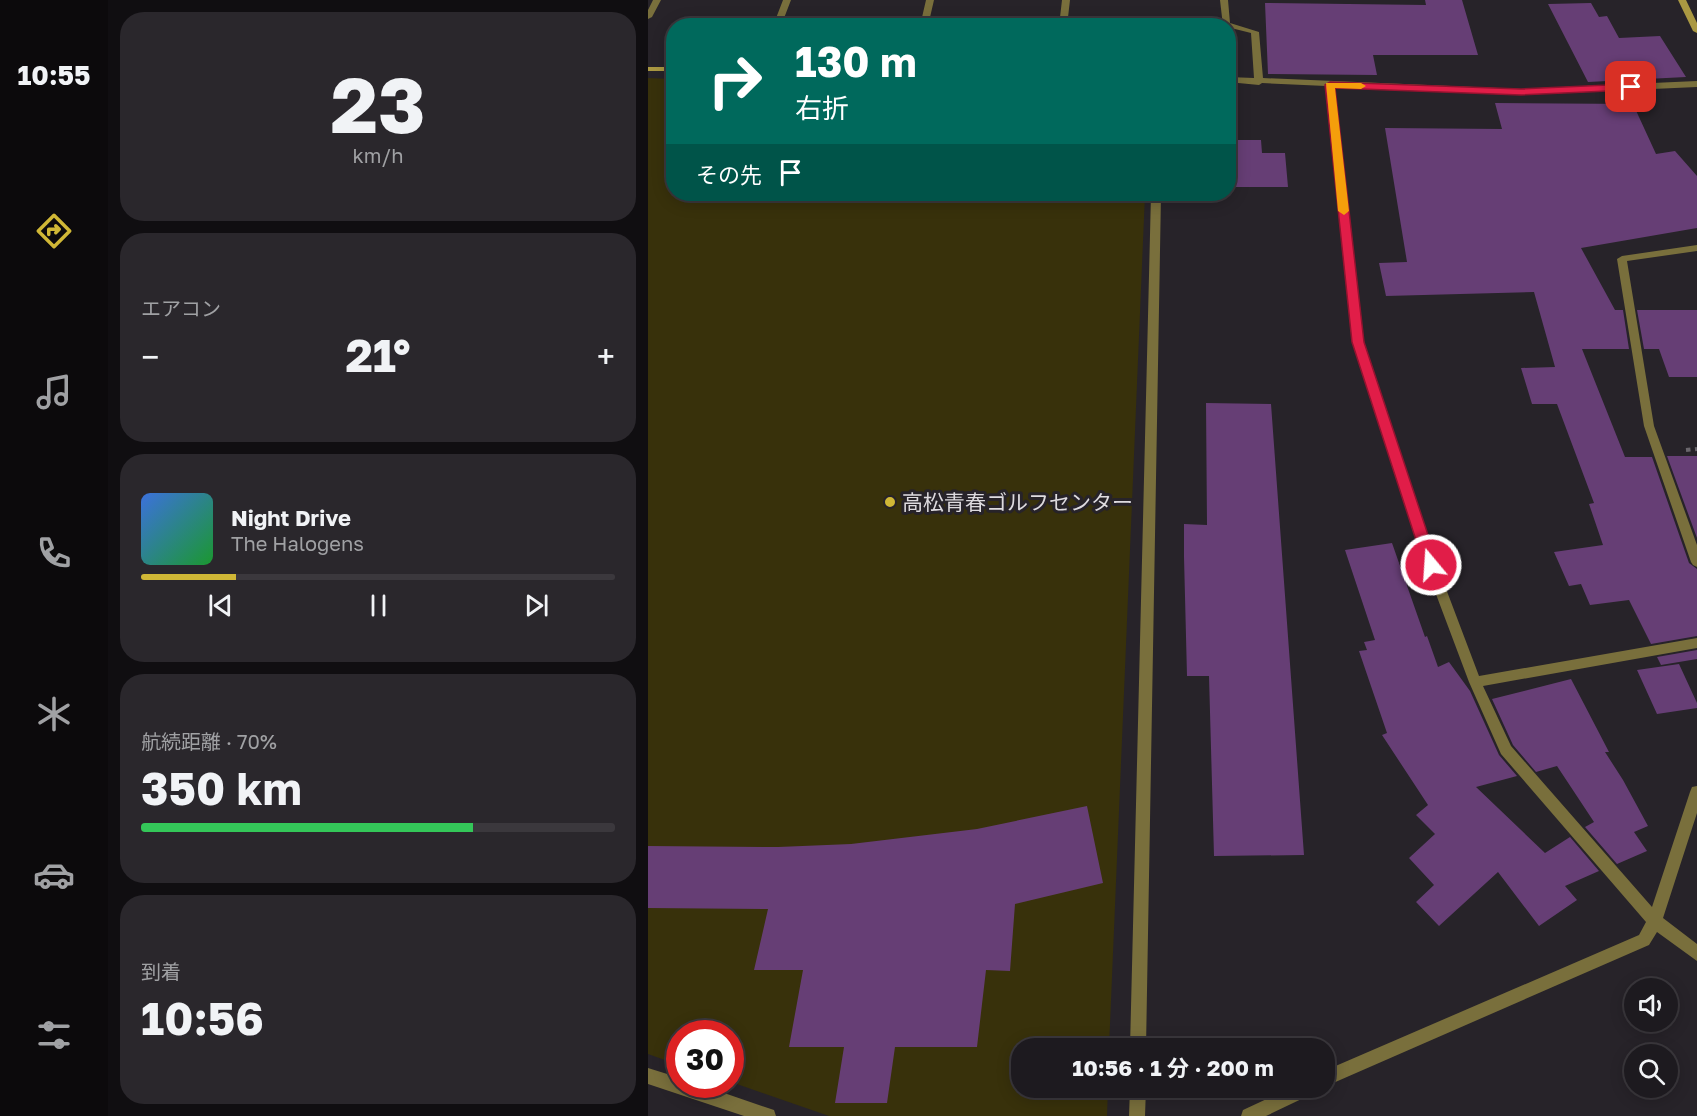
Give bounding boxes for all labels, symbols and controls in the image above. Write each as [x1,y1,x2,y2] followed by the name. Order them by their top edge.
[795,36,917,86] text: 130 m
[696,42,774,120] icon: right
[330,57,426,150] text: 23
[17,59,91,91] text: 10:55
[1605,61,1656,112] pin
[1614,70,1647,103] icon: arrive
[795,92,849,124] text: 右折
[353,143,403,167] text: km/h
[774,156,807,189] icon: arrive
[696,161,762,188] text: その先
[33,210,75,252] icon: directions
[141,296,221,320] text: エアコン
[345,328,411,382] text: 21°
[141,337,159,376] text: −
[597,337,615,376] text: +
[33,371,75,413] icon: music
[902,489,1133,515] place label: 高松青春ゴルフセンター
[883,495,897,509] marker: 高松青春ゴルフセンター
[231,504,351,531] text: Night Drive
[231,531,364,555] text: The Halogens
[33,532,75,574] icon: phone
[1399,533,1463,597] position arrow
[204,589,237,622] icon: previous
[362,589,395,622] icon: pause
[520,589,553,622] icon: next
[33,693,75,735] icon: climate
[141,729,277,753] text: 航続距離 · 70%
[141,761,302,815] text: 350 km
[33,854,75,896] icon: car
[141,959,181,983] text: 到着
[1624,978,1678,1098] map controls
[1624,978,1678,1032] button: sound
[141,991,264,1045] text: 10:56
[33,1014,75,1056] icon: filters
[666,1020,744,1098] speed limit sign: 30
[1624,1044,1678,1098] button: search
[1072,1054,1274,1081] text: 10:56 · 1 分 · 200 m

